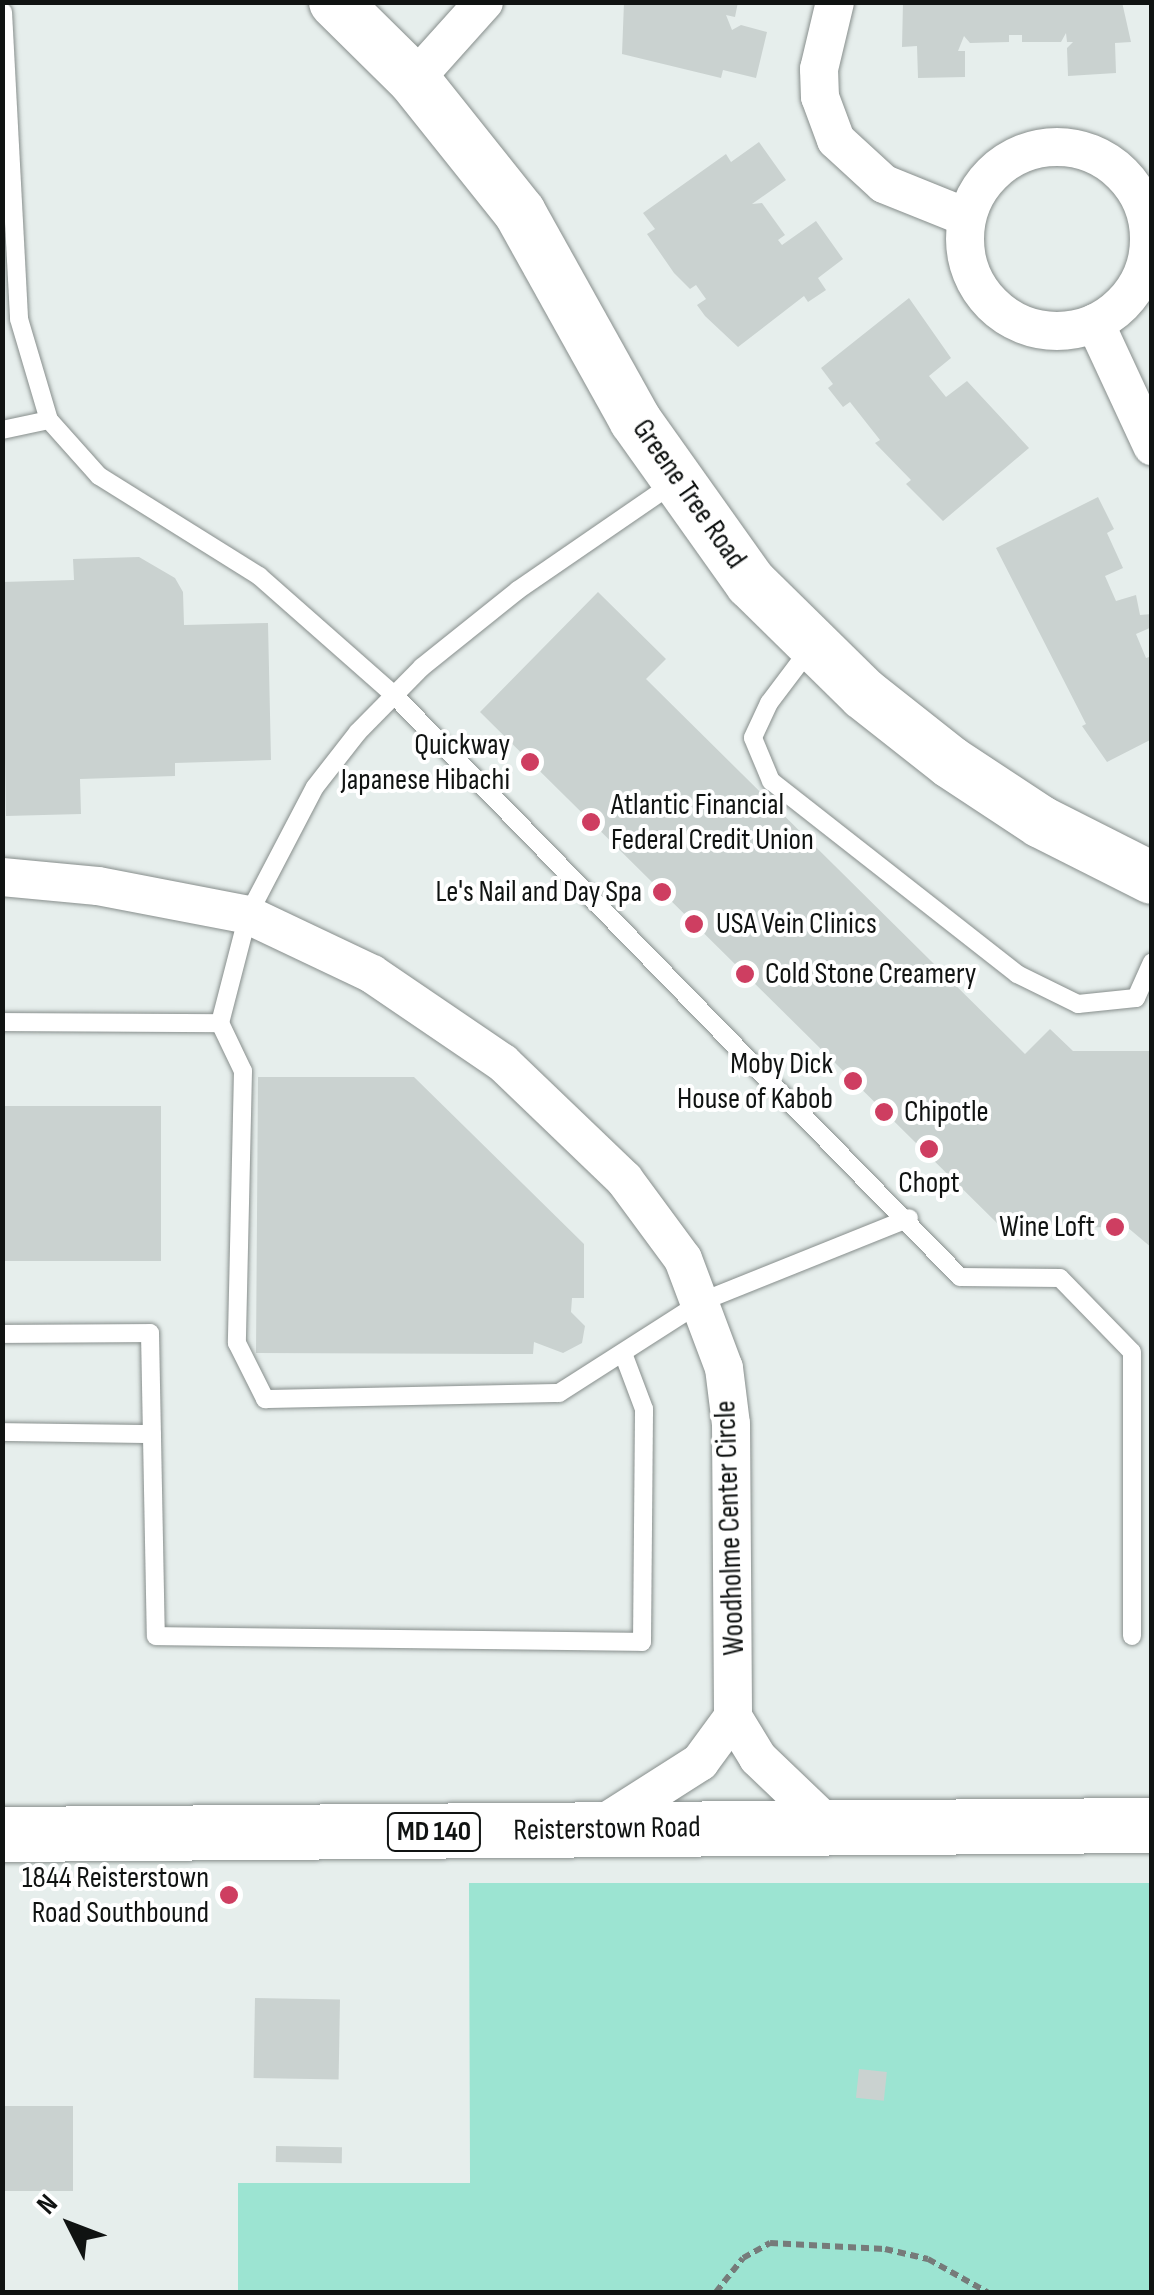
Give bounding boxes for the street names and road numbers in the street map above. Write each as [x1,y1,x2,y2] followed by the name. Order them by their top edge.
[624,412,754,576] street label: Greene Tree Road
[708,1400,752,1656] street label: Woodholme Center Circle
[386,1809,482,1855] road number: MD 140
[513,1809,701,1849] street label: Reisterstown Road

